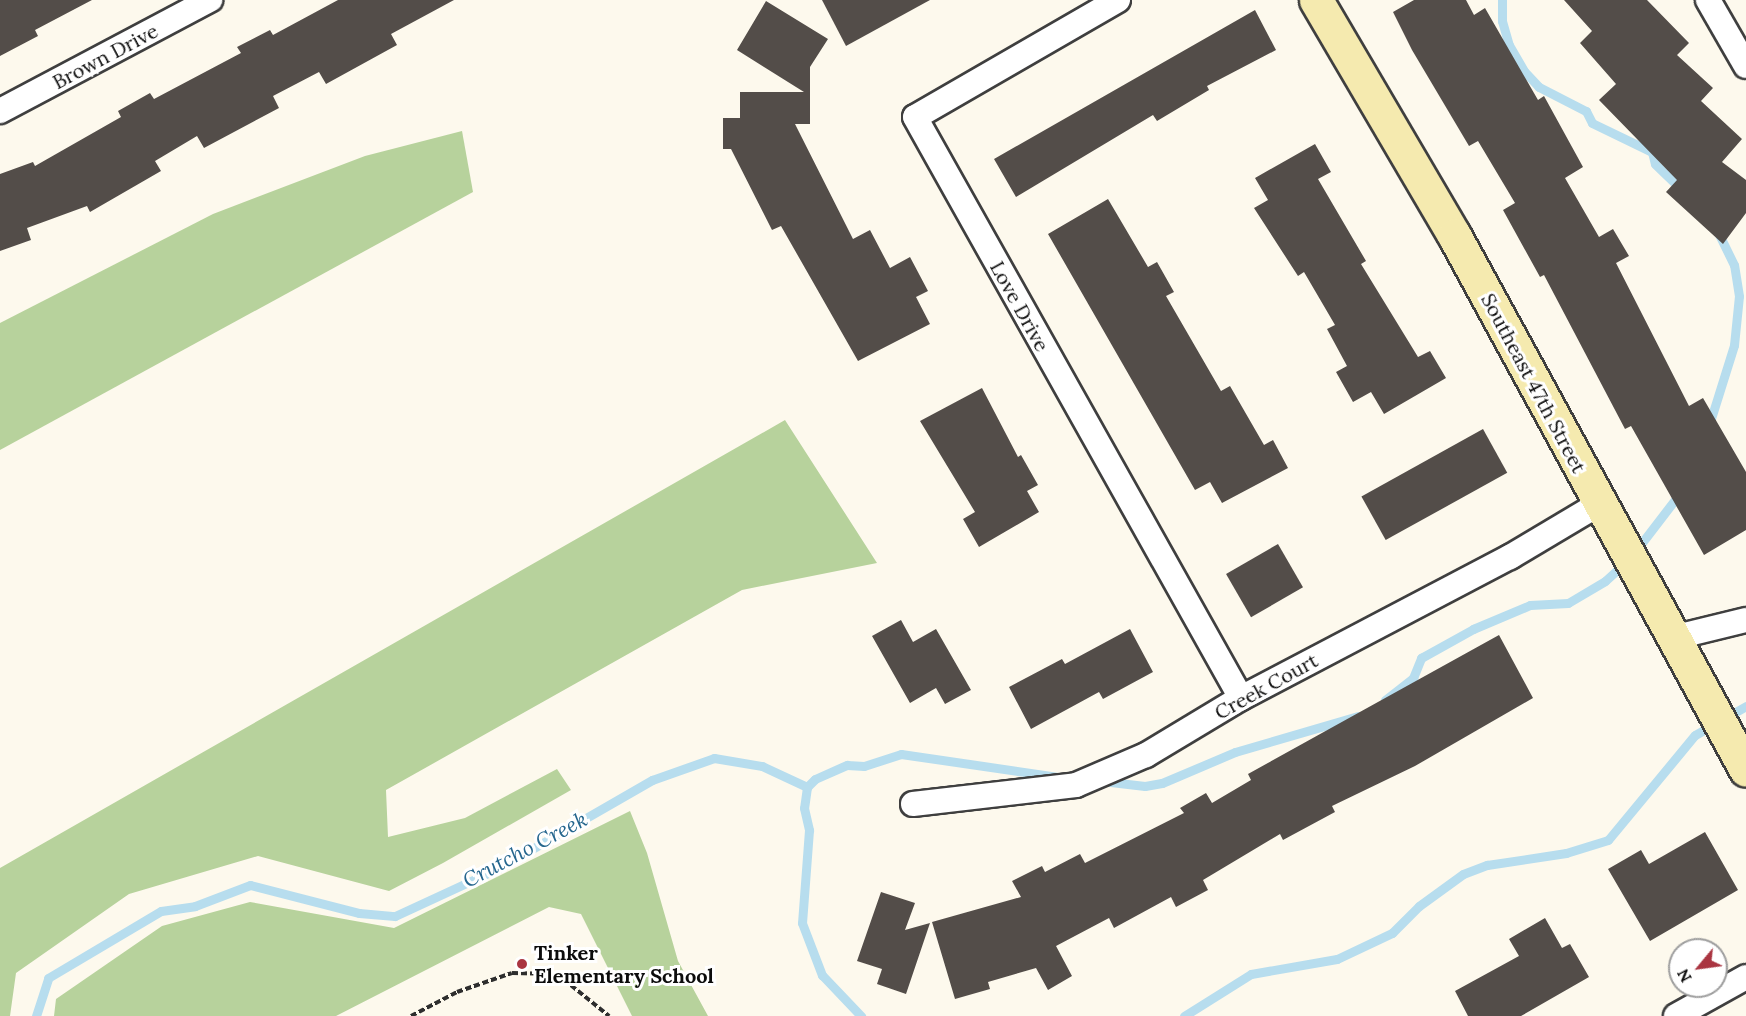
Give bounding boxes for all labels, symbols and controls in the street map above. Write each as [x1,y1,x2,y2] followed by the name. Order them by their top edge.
[48,18,162,94] street label: Brown Drive
[985,257,1055,355] street label: Love Drive
[1476,289,1592,477] street label: Southeast 47th Street
[1210,648,1322,724] street label: Creek Court
[459,807,591,893] water label: Crutcho Creek
[1668,938,1728,998] north arrow
[534,940,714,987] place label: Tinker Elementary School
[515,957,529,971] marker: Tinker Elementary School
[1672,965,1696,986] text: N

